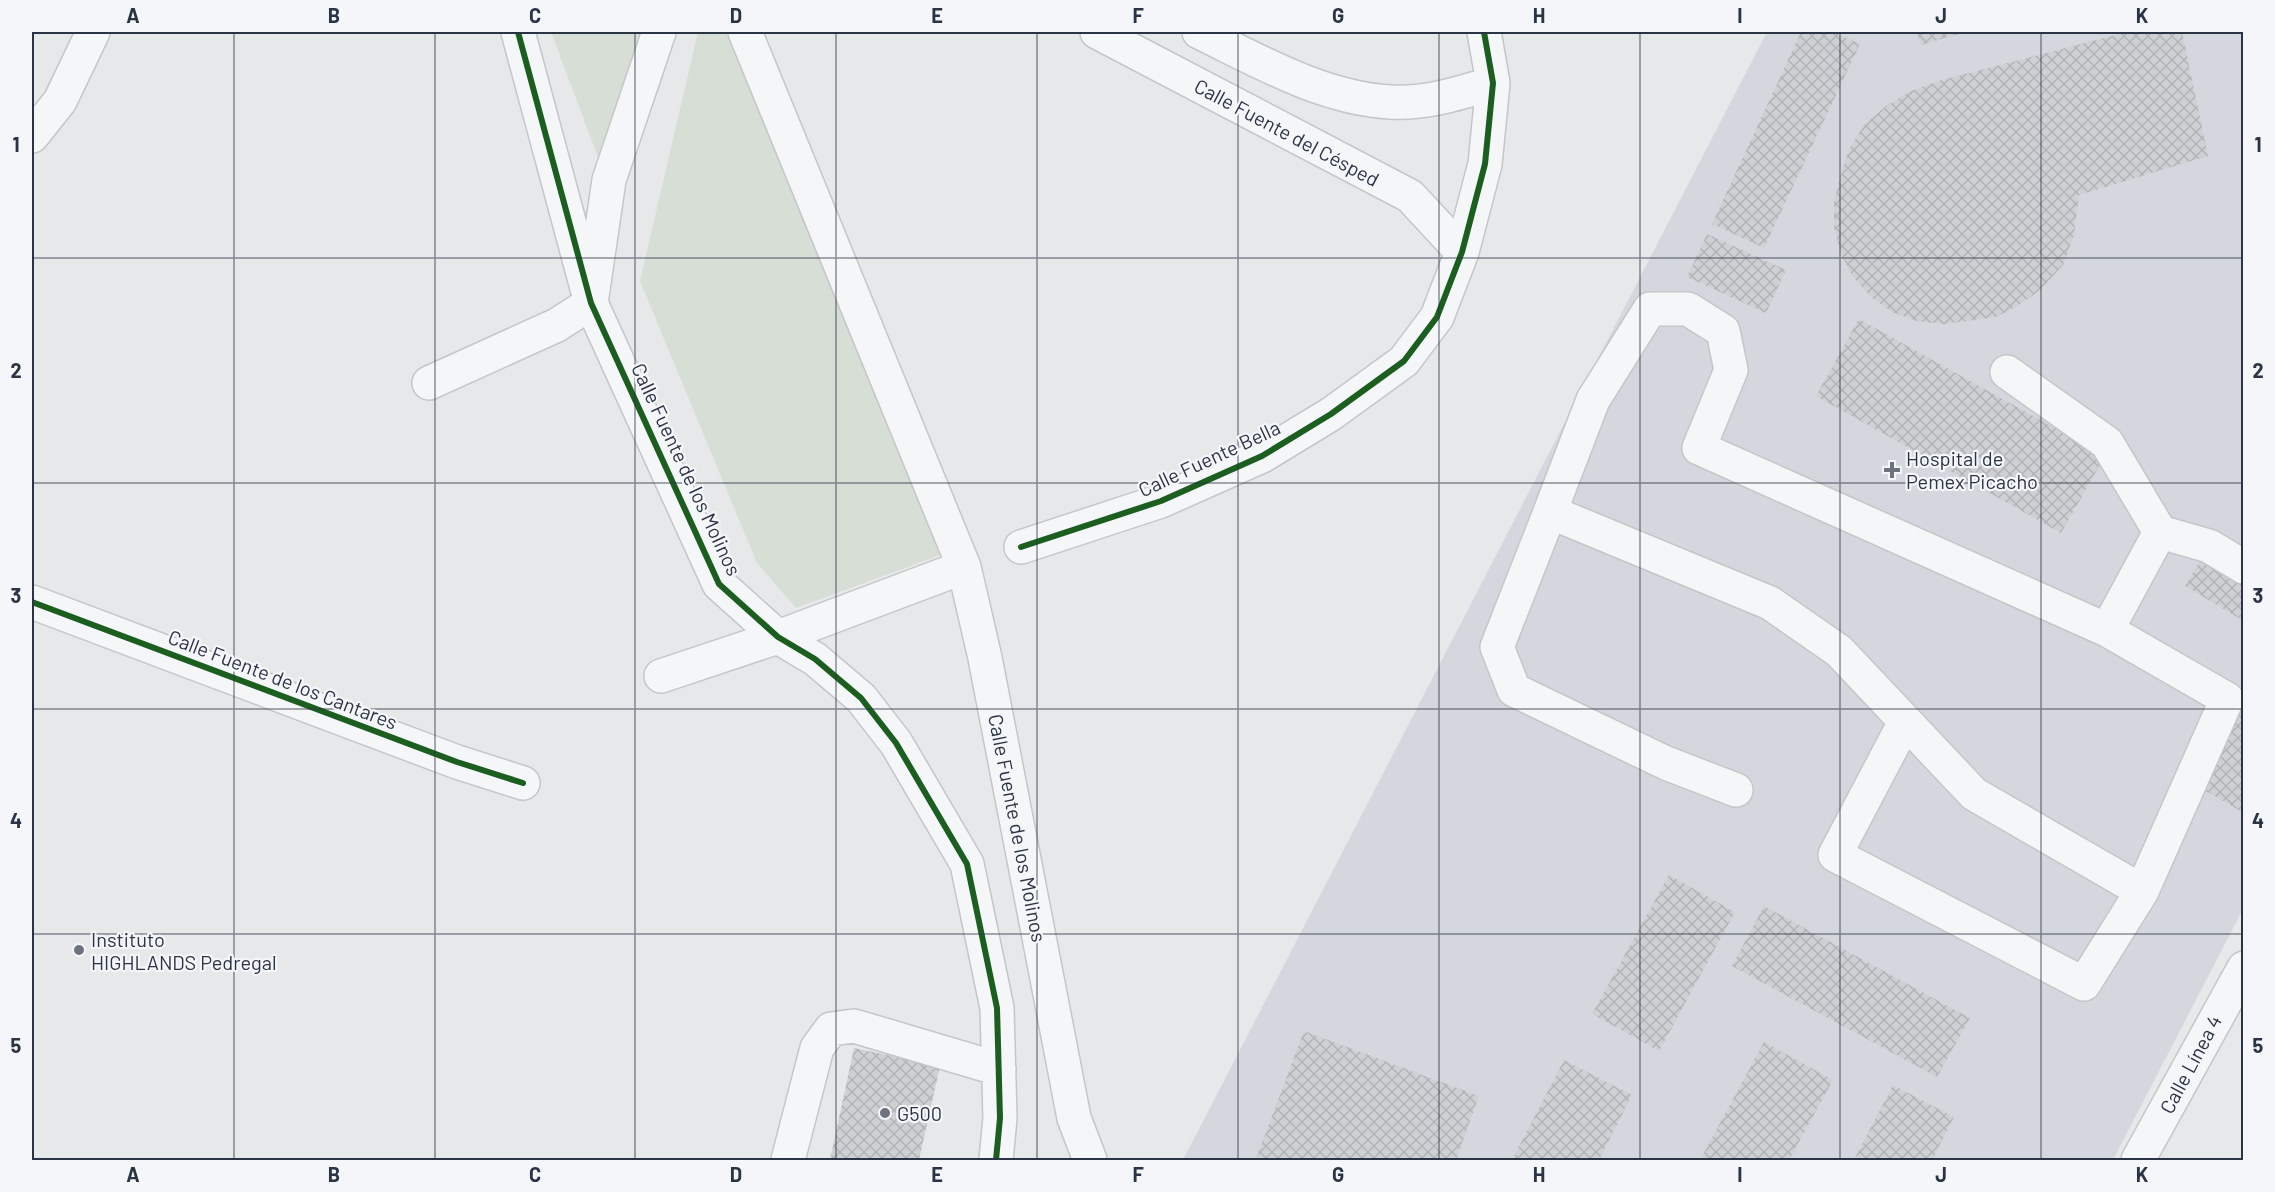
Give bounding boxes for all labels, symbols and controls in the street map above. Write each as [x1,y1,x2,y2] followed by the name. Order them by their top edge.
[126,3,140,27] text: A
[328,3,340,27] text: B
[529,3,541,27] text: C
[730,3,742,27] text: D
[931,3,943,27] text: E
[1132,3,1144,27] text: F
[1332,3,1344,27] text: G
[1533,3,1545,27] text: H
[1737,3,1743,27] text: I
[1935,3,1947,27] text: J
[2136,3,2149,27] text: K
[1190,73,1384,191] street label: Calle Fuente del Césped
[12,132,20,156] text: 1
[2254,132,2262,156] text: 1
[10,358,22,382] text: 2
[2252,358,2264,382] text: 2
[627,359,747,579] street label: Calle Fuente de los Molinos
[1134,415,1284,501] street label: Calle Fuente Bella
[1906,446,2038,493] place label: Hospital de Pemex Picacho
[1883,461,1901,479] marker: Hospital de Pemex Picacho
[11,583,21,607] text: 3
[2253,583,2263,607] text: 3
[165,624,401,734] street label: Calle Fuente de los Cantares
[984,712,1052,944] street label: Calle Fuente de los Molinos
[10,808,22,832] text: 4
[2252,808,2264,832] text: 4
[91,927,277,974] place label: Instituto HIGHLANDS Pedregal
[72,943,86,957] marker: Instituto HIGHLANDS Pedregal
[2154,1011,2226,1117] street label: Calle Línea 4
[11,1033,22,1057] text: 5
[2253,1033,2264,1057] text: 5
[897,1101,942,1125] place label: G500
[878,1106,892,1120] marker: G500
[126,1162,140,1186] text: A
[328,1162,340,1186] text: B
[529,1162,541,1186] text: C
[730,1162,742,1186] text: D
[931,1162,943,1186] text: E
[1132,1162,1144,1186] text: F
[1332,1162,1344,1186] text: G
[1533,1162,1545,1186] text: H
[1737,1162,1743,1186] text: I
[1935,1162,1947,1186] text: J
[2136,1162,2149,1186] text: K

